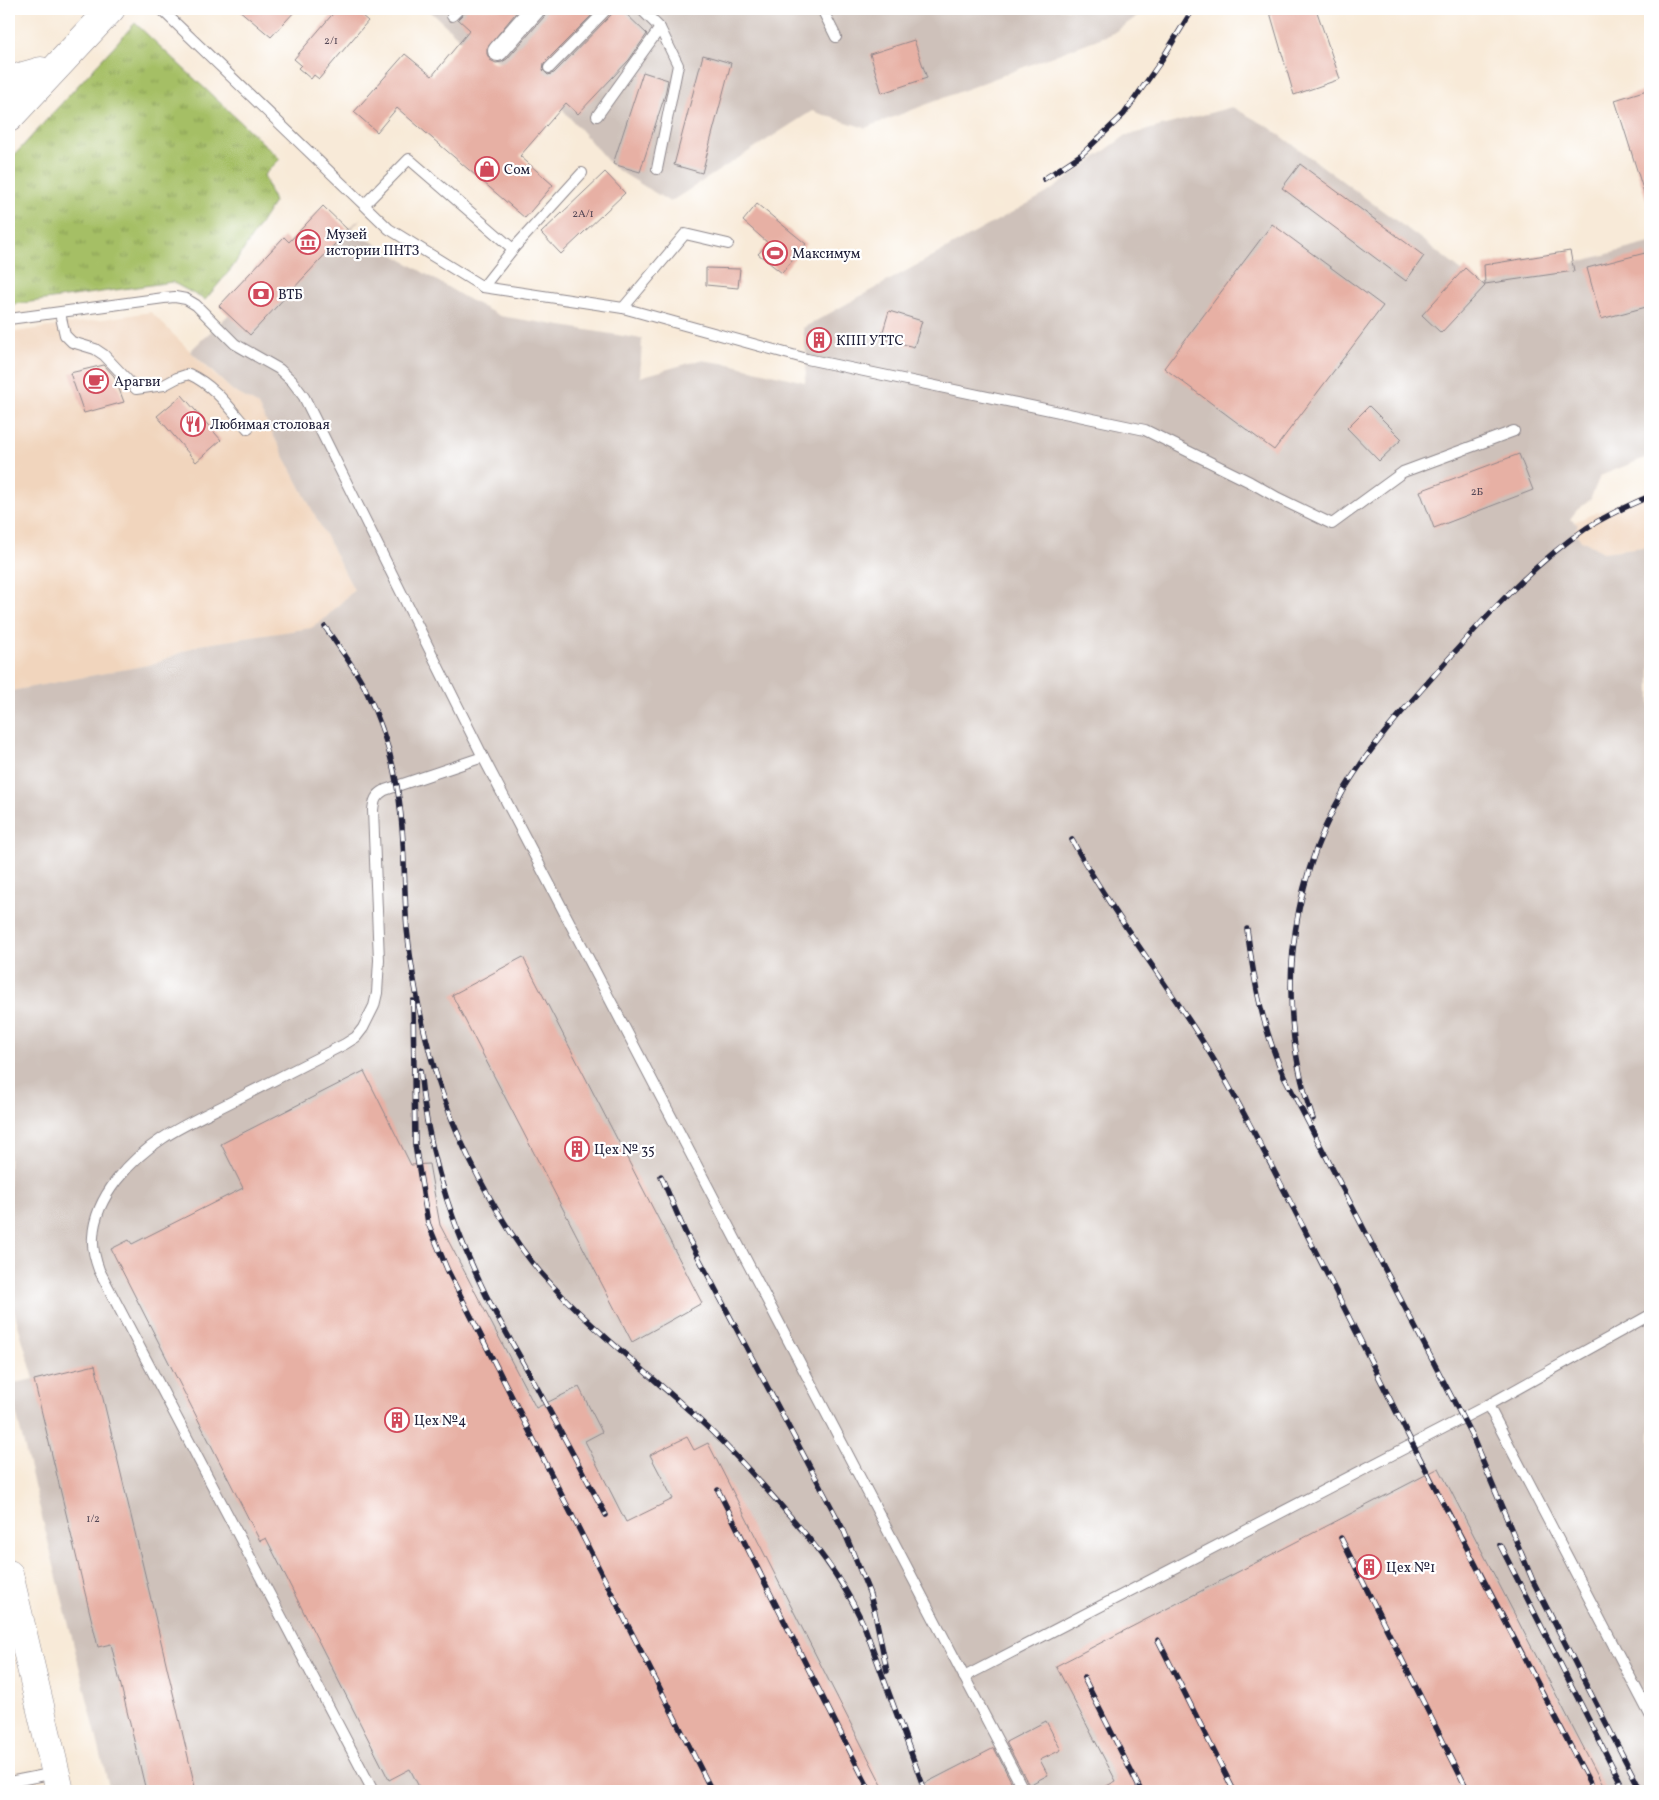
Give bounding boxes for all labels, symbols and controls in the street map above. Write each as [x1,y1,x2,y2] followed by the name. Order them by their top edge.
[324,34,338,49] house number: 2/1
[474,156,500,182] shop icon: Сом
[504,161,530,180] place label: Сом
[572,207,594,222] house number: 2А/1
[326,226,420,261] place label: Музей истории ПНТЗ
[295,229,321,255] museum icon: Музей истории ПНТЗ
[762,240,788,266] sports icon: Максимум
[792,245,861,264] place label: Максимум
[248,281,274,307] bank icon: ВТБ
[278,286,303,305] place label: ВТБ
[806,327,832,353] building icon: КПП УТТС
[836,332,904,351] place label: КПП УТТС
[83,368,109,394] cafe icon: Арагви
[114,373,161,392] place label: Арагви
[180,411,206,437] restaurant icon: Любимая столовая
[210,416,330,435] place label: Любимая столовая
[1471,485,1484,500] house number: 2Б
[564,1136,590,1162] building icon: Цех № 35
[594,1141,655,1160] place label: Цех № 35
[384,1407,410,1433] building icon: Цех №4
[414,1412,466,1431] place label: Цех №4
[86,1512,100,1527] house number: 1/2
[1356,1554,1382,1580] building icon: Цех №1
[1386,1559,1436,1578] place label: Цех №1

